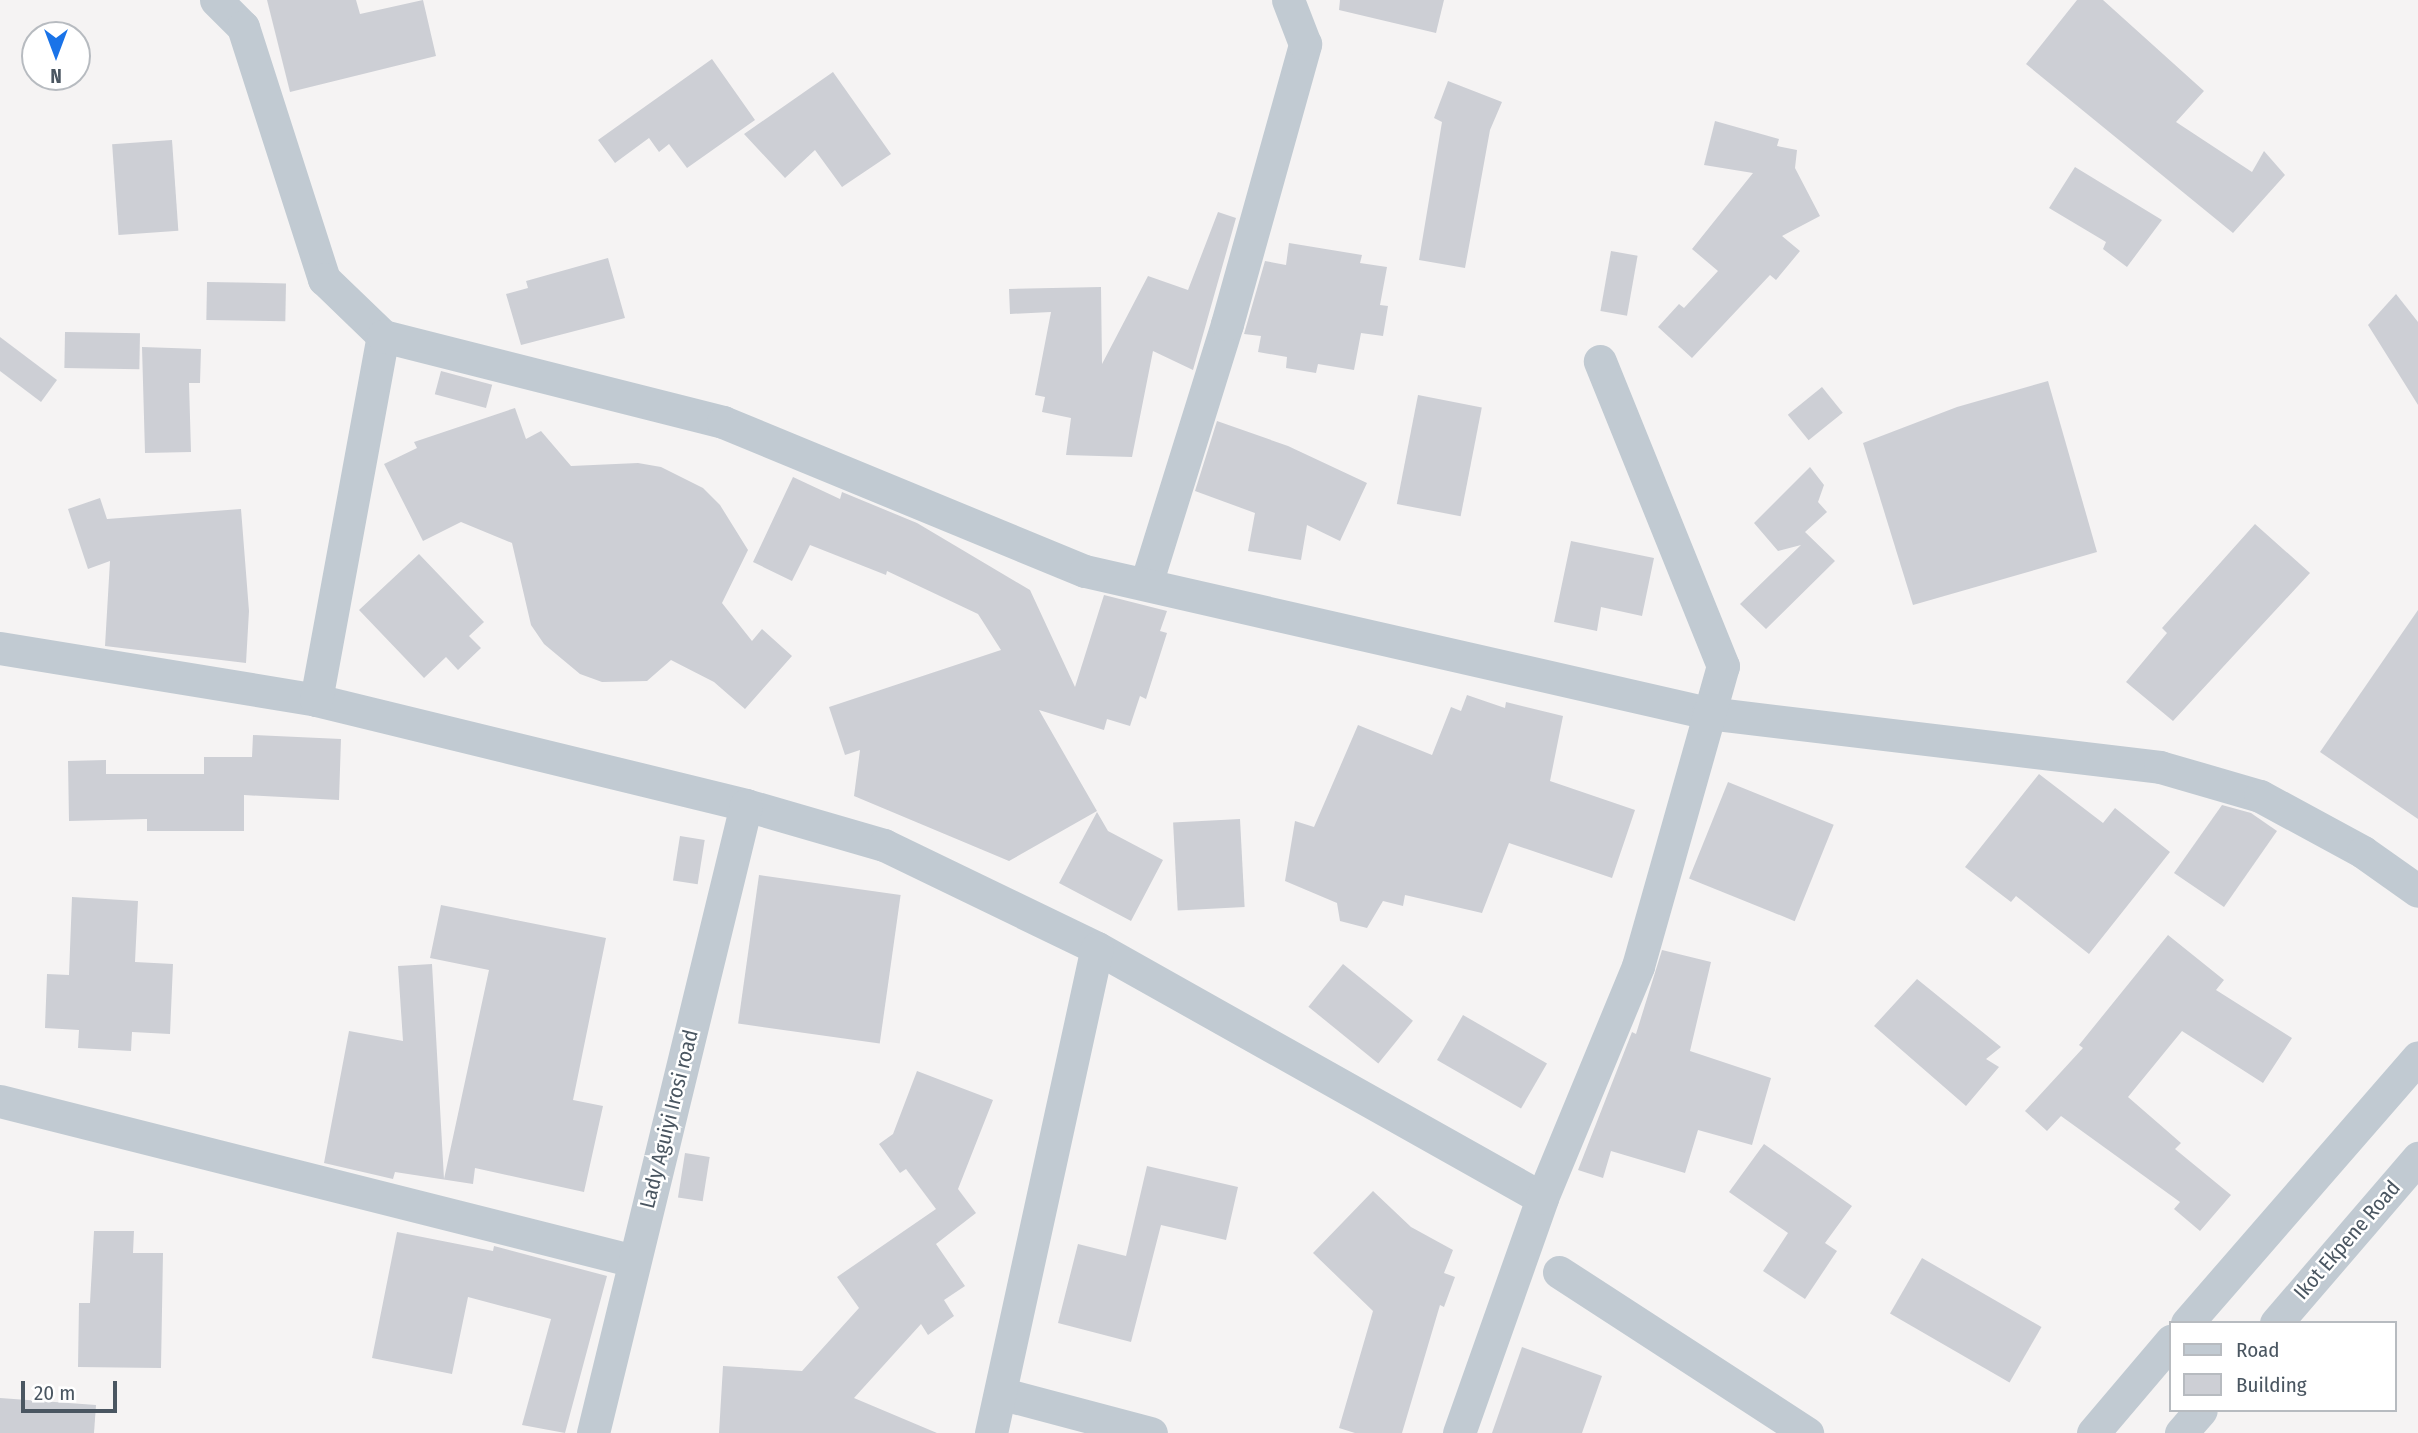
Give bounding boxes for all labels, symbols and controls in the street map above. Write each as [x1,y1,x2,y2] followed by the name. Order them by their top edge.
[21,21,91,91] north arrow
[50,64,62,87] text: N
[635,1027,703,1211] street label: Lady Aguiyi Irosi road
[2289,1175,2405,1305] street label: Ikot Ekpene Road
[2170,1321,2397,1412] legend
[2236,1337,2280,1363] text: Road
[24,1366,121,1410] scale bar
[2236,1372,2307,1398] text: Building
[34,1380,75,1406] text: 20 m

